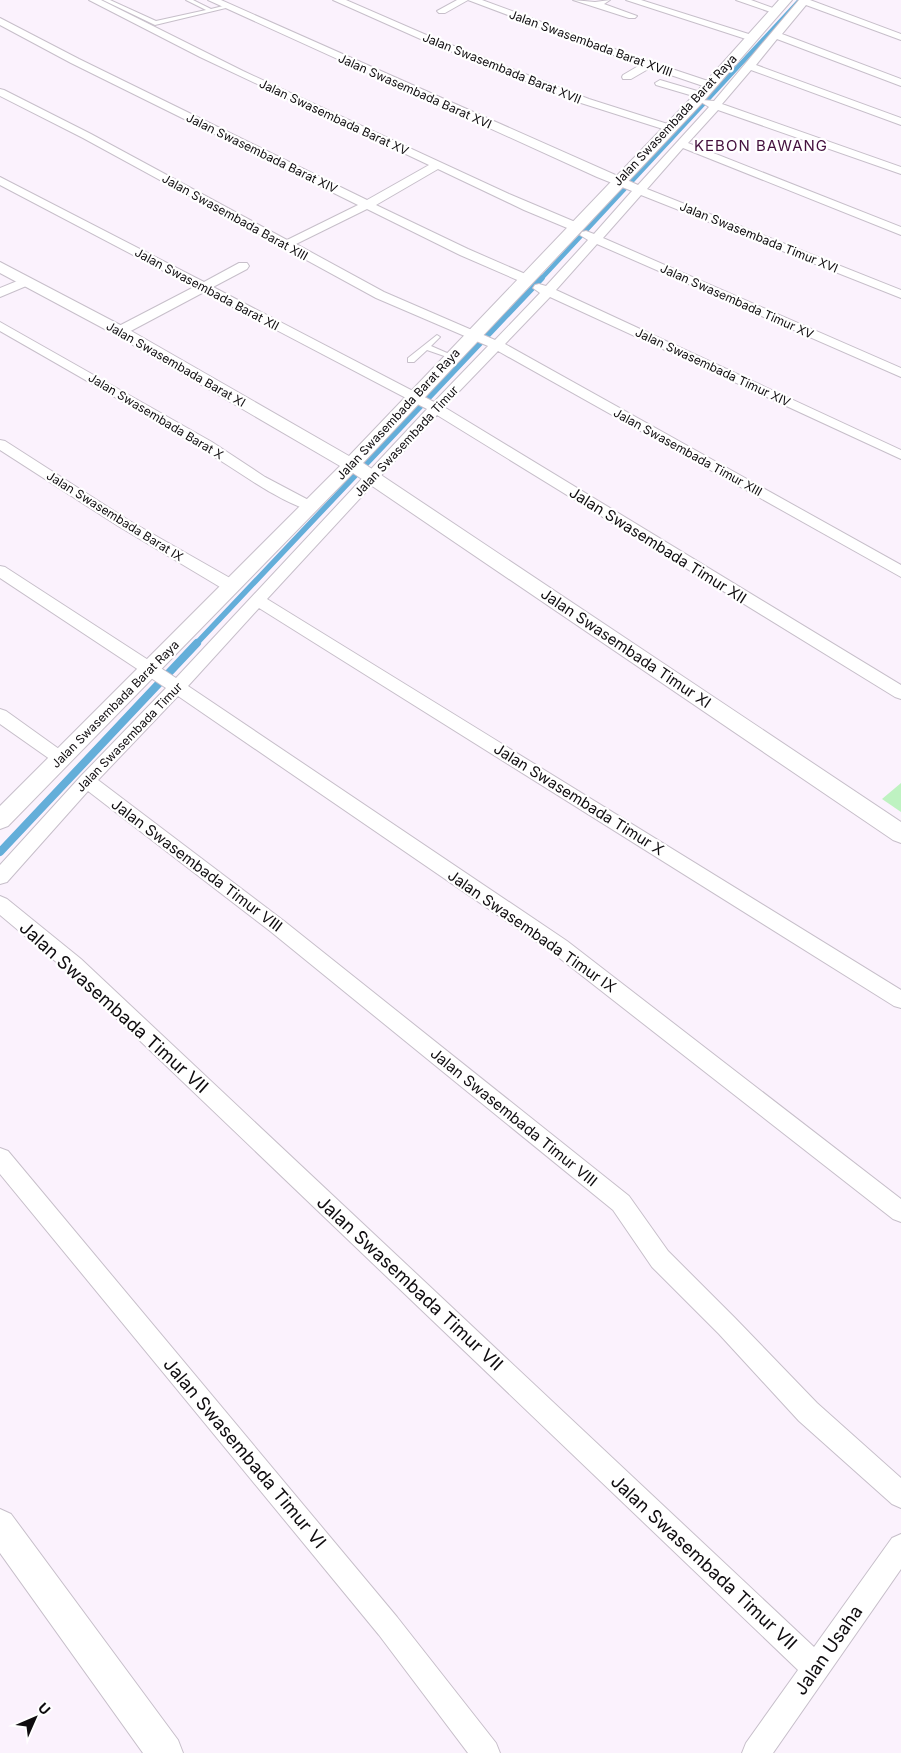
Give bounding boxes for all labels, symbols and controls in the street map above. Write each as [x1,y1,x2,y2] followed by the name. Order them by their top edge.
[507,6,675,80] street label: Jalan Swasembada Barat XVIII
[421,29,583,107] street label: Jalan Swasembada Barat XVII
[336,50,494,132] street label: Jalan Swasembada Barat XVI
[610,51,740,189] street label: Jalan Swasembada Barat Raya
[257,76,411,158] street label: Jalan Swasembada Barat XV
[184,110,340,196] street label: Jalan Swasembada Barat XIV
[694,136,828,155] district label: KEBON BAWANG
[159,171,311,263] street label: Jalan Swasembada Barat XIII
[678,198,840,276] street label: Jalan Swasembada Timur XVI
[132,245,282,333] street label: Jalan Swasembada Barat XII
[658,260,816,342] street label: Jalan Swasembada Timur XV
[104,318,248,410] street label: Jalan Swasembada Barat XI
[633,324,793,410] street label: Jalan Swasembada Timur XIV
[333,345,463,483] street label: Jalan Swasembada Barat Raya
[86,370,226,462] street label: Jalan Swasembada Barat X
[351,382,462,500] street label: Jalan Swasembada Timur
[611,405,765,499] street label: Jalan Swasembada Timur XIII
[44,468,186,564] street label: Jalan Swasembada Barat IX
[566,483,750,607] street label: Jalan Swasembada Timur XII
[537,584,715,712] street label: Jalan Swasembada Timur XI
[48,637,182,771] street label: Jalan Swasembada Barat Raya
[73,679,186,795] street label: Jalan Swasembada Timur
[490,739,668,859] street label: Jalan Swasembada Timur X
[108,794,286,936] street label: Jalan Swasembada Timur VIII
[444,865,620,997] street label: Jalan Swasembada Timur IX
[15,917,213,1097] street label: Jalan Swasembada Timur VII
[427,1044,601,1190] street label: Jalan Swasembada Timur VIII
[313,1191,507,1375] street label: Jalan Swasembada Timur VII
[159,1354,331,1552] street label: Jalan Swasembada Timur VI
[607,1470,801,1654] street label: Jalan Swasembada Timur VII
[789,1601,867,1699] street label: Jalan Usaha
[10,1693,60,1743] north arrow
[35,1699,54,1718] text: U

